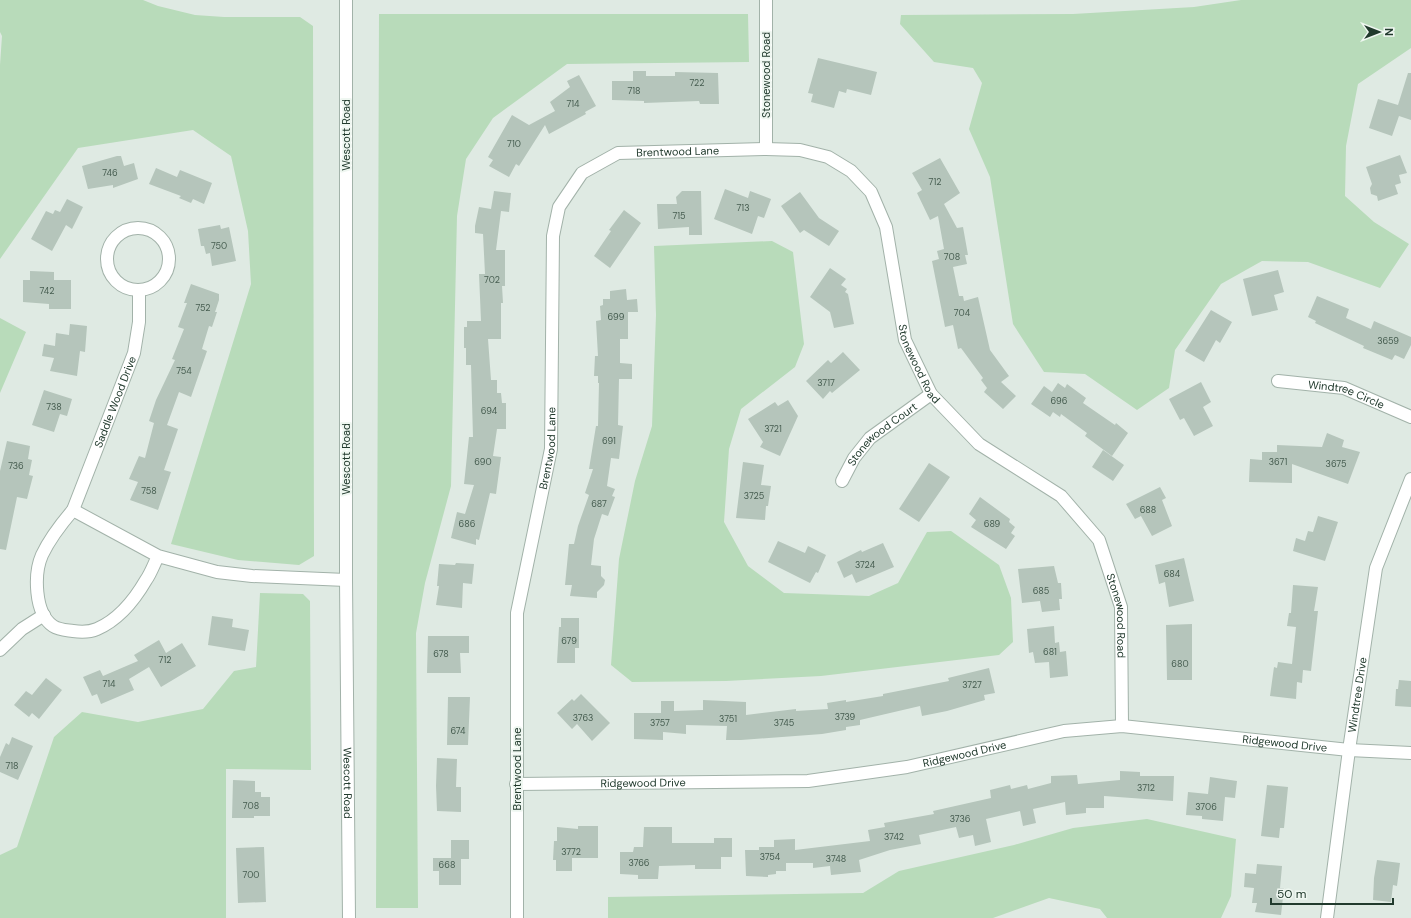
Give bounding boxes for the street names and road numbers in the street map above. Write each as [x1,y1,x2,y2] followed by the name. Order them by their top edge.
[759,32,773,118] street label: Stonewood Road
[339,99,353,171] street label: Wescott Road
[636,143,719,160] street label: Brentwood Lane
[895,323,943,406] street label: Stonewood Road
[91,354,139,450] street label: Saddle Wood Drive
[1307,377,1387,412] street label: Windtree Circle
[844,399,920,468] street label: Stonewood Court
[536,407,558,490] street label: Brentwood Lane
[339,423,353,495] street label: Wescott Road
[1103,572,1129,658] street label: Stonewood Road
[1345,656,1370,734] street label: Windtree Drive
[510,728,524,810] street label: Brentwood Lane
[1242,732,1328,755] street label: Ridgewood Drive
[921,737,1008,770] street label: Ridgewood Drive
[340,747,355,819] street label: Wescott Road
[600,775,686,790] street label: Ridgewood Drive

